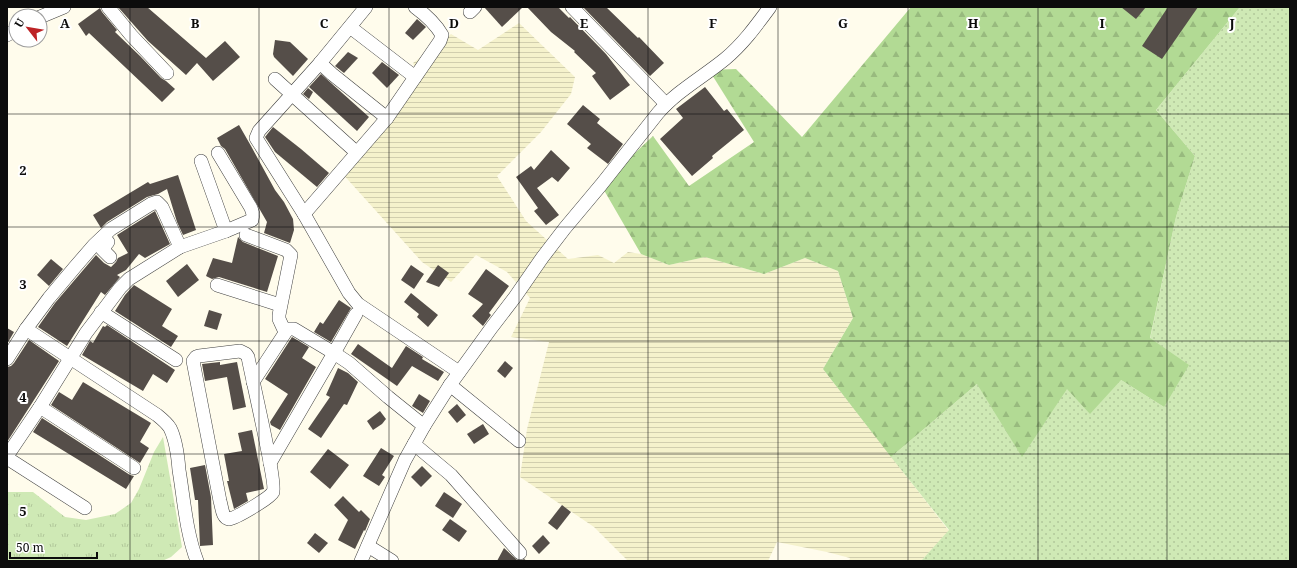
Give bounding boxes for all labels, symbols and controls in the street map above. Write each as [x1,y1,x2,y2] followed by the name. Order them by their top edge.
[8,8,48,48] north arrow
[60,14,70,32] text: A
[191,14,200,32] text: B
[320,14,329,32] text: C
[449,14,459,32] text: D
[580,14,589,32] text: E
[709,14,717,32] text: F
[838,14,848,32] text: G
[968,14,979,32] text: H
[1099,14,1105,32] text: I
[1228,14,1235,32] text: J
[10,15,28,30] text: U
[19,161,27,179] text: 2
[19,275,27,293] text: 3
[19,388,27,406] text: 4
[19,502,27,520] text: 5
[10,534,97,560] scale bar
[16,539,44,556] text: 50 m

